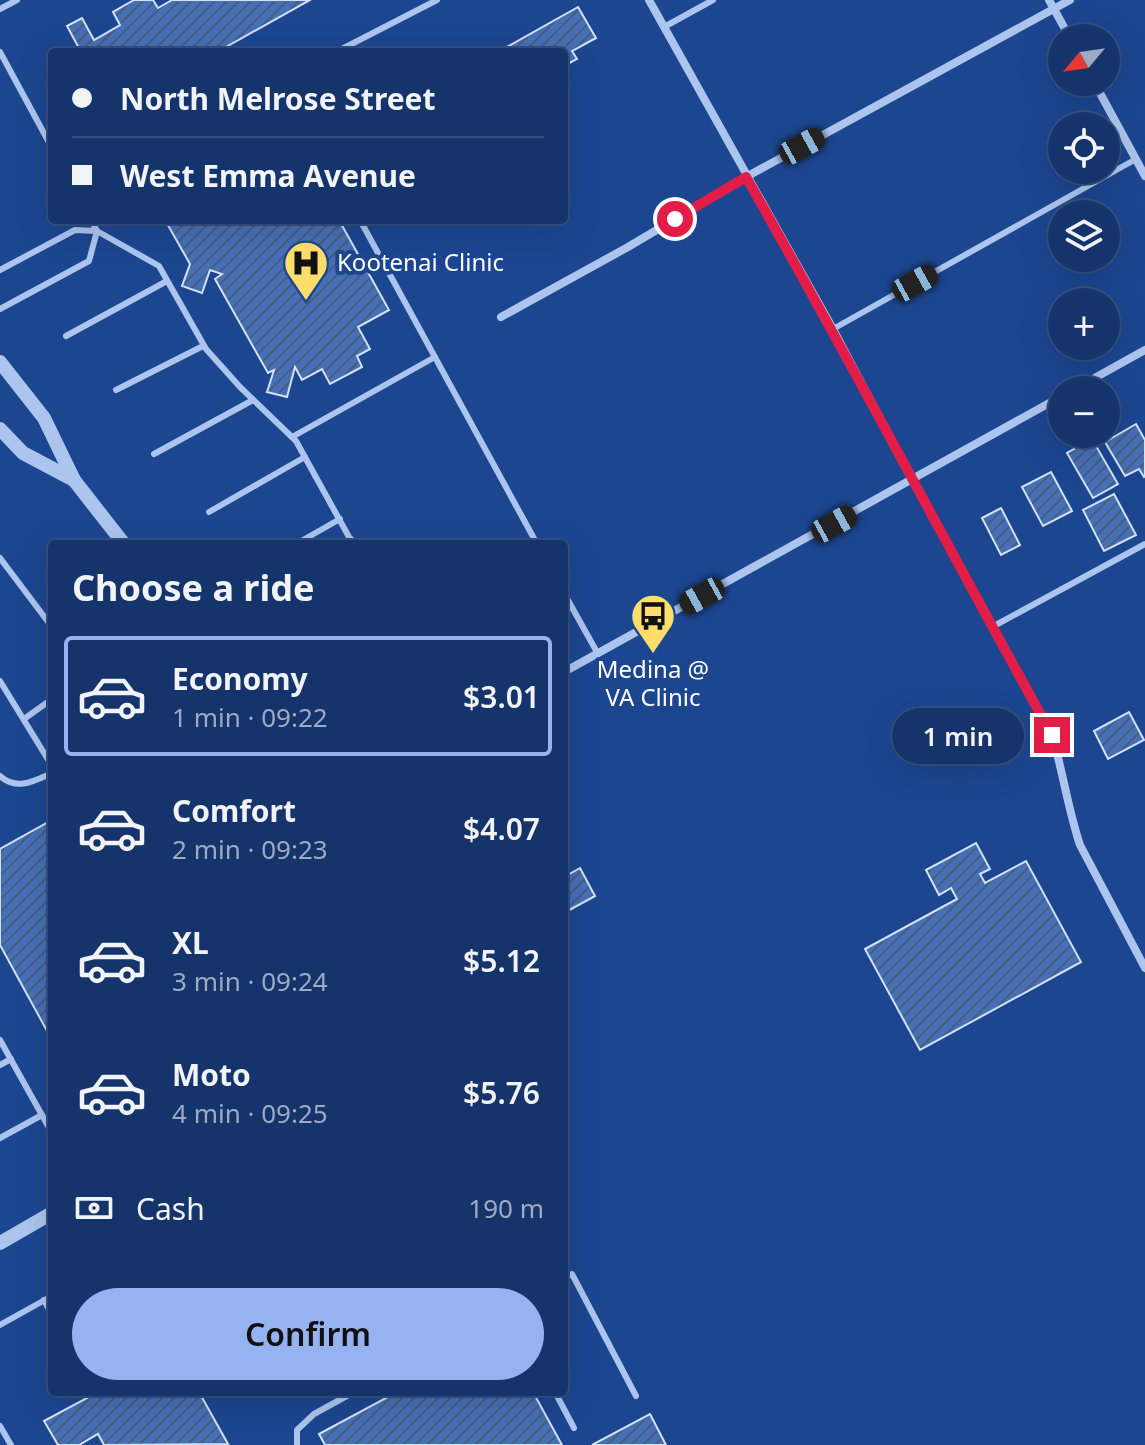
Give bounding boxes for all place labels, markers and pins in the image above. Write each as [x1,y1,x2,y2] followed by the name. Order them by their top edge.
[282,239,330,302] hospital icon: Kootenai Clinic
[337,245,504,278] place label: Kootenai Clinic
[629,592,677,655] bus stop icon: Medina @ VA Clinic
[597,652,709,713] place label: Medina @ VA Clinic

